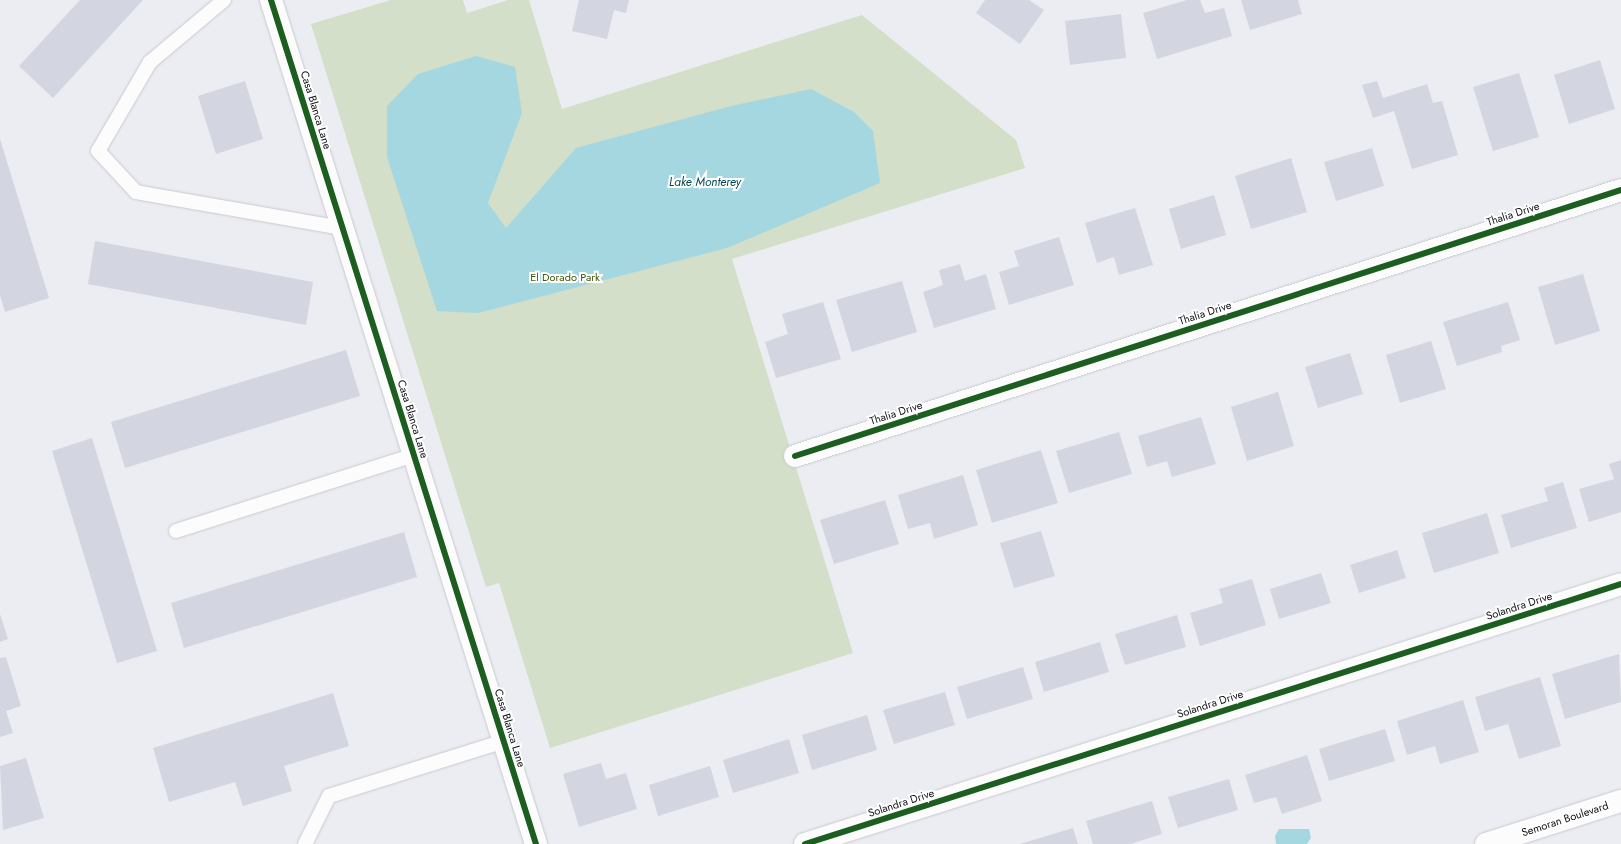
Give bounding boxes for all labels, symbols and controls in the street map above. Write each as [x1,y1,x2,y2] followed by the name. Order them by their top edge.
[298,69,334,151] street label: Casa Blanca Lane
[669,176,741,190] water label: Lake Monterey
[1485,199,1541,229] street label: Thalia Drive
[530,270,600,284] park label: El Dorado Park
[1177,298,1233,328] street label: Thalia Drive
[395,378,431,460] street label: Casa Blanca Lane
[868,398,924,428] street label: Thalia Drive
[1484,589,1554,623] street label: Solandra Drive
[492,687,528,769] street label: Casa Blanca Lane
[1175,687,1245,721] street label: Solandra Drive
[866,786,936,820] street label: Solandra Drive
[1520,799,1610,839] street label: Semoran Boulevard

